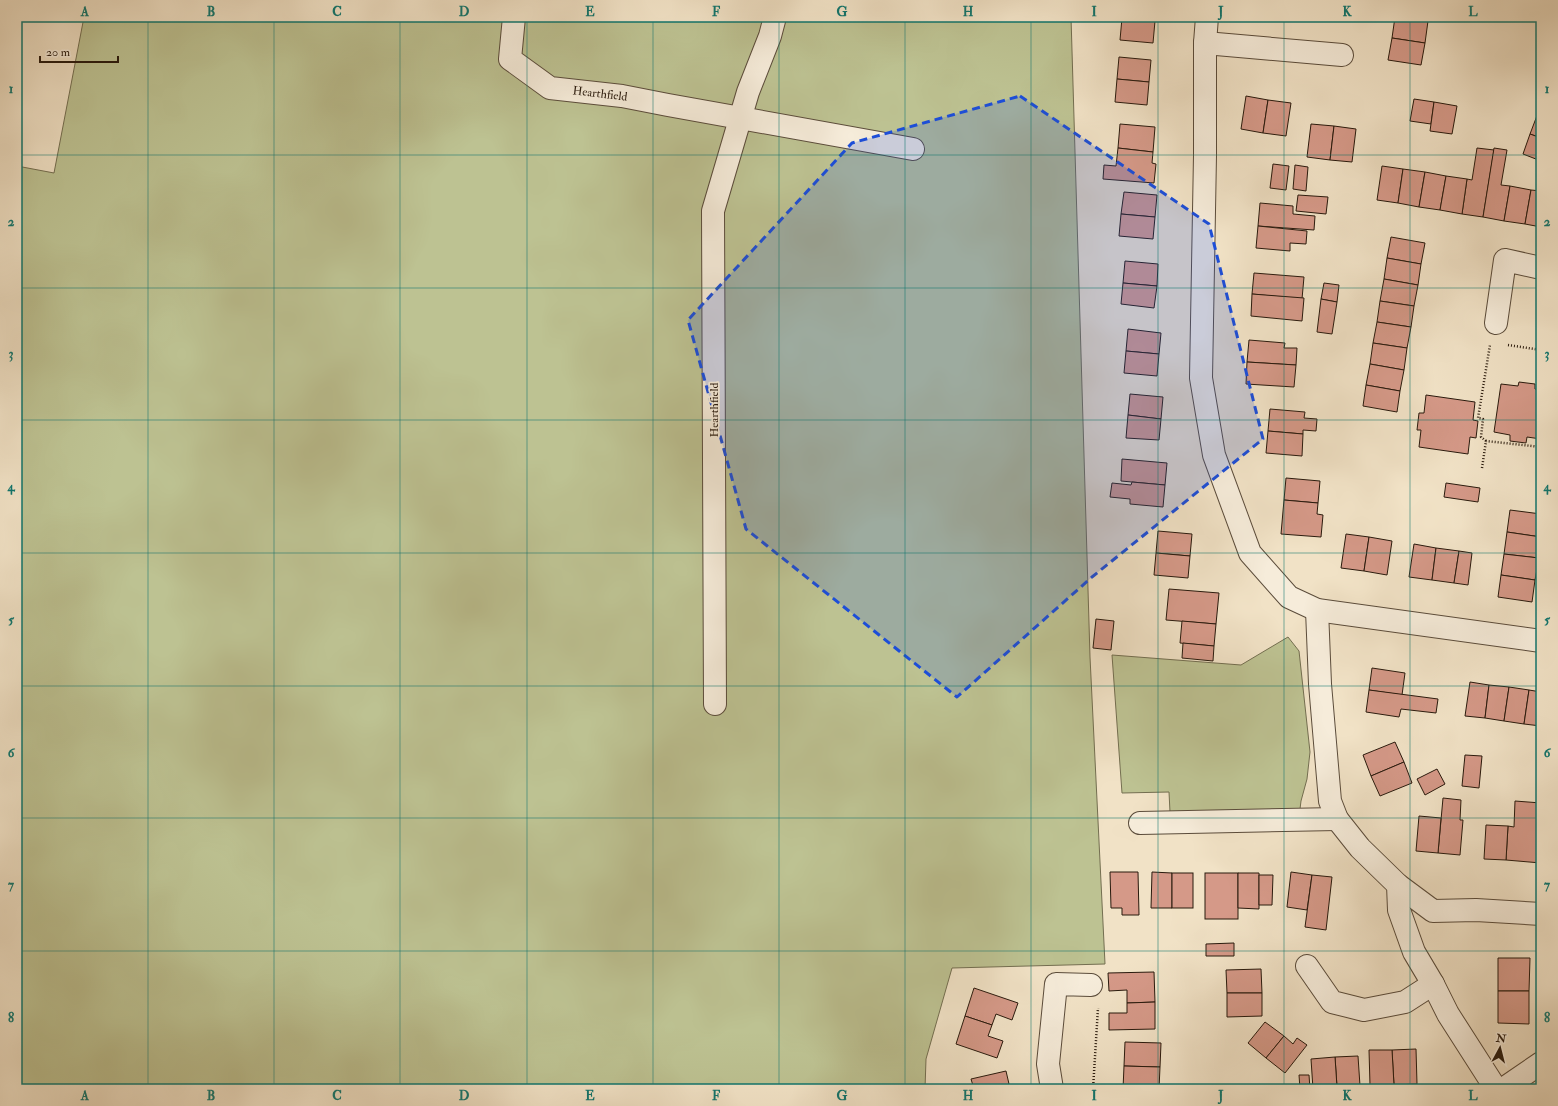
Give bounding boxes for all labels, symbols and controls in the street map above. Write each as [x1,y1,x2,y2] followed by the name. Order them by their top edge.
[80,4,90,20] text: A
[207,4,215,20] text: B
[332,4,342,20] text: C
[459,4,470,20] text: D
[585,4,595,20] text: E
[712,4,721,20] text: F
[837,4,848,20] text: G
[963,4,974,20] text: H
[1091,4,1097,20] text: I
[1217,4,1224,21] text: J
[1342,4,1352,20] text: K
[1468,4,1478,20] text: L
[40,38,118,64] scale bar
[46,45,71,60] text: 20 m
[9,81,14,97] text: 1
[1545,81,1550,97] text: 1
[572,83,628,105] street label: Hearthfield
[8,214,15,230] text: 2
[1544,214,1551,230] text: 2
[9,346,14,362] text: 3
[1545,346,1550,362] text: 3
[707,382,722,437] street label: Hearthfield
[6,479,15,495] text: 4
[1542,479,1551,495] text: 4
[8,612,14,628] text: 5
[1544,612,1550,628] text: 5
[8,745,16,761] text: 6
[1544,745,1552,761] text: 6
[8,877,15,893] text: 7
[1544,877,1551,893] text: 7
[8,1010,14,1026] text: 8
[1544,1010,1550,1026] text: 8
[1480,1028,1520,1068] north arrow
[1494,1031,1508,1046] text: N
[80,1088,90,1104] text: A
[207,1088,215,1104] text: B
[332,1088,342,1104] text: C
[459,1088,470,1104] text: D
[585,1088,595,1104] text: E
[712,1088,721,1104] text: F
[837,1088,848,1104] text: G
[963,1088,974,1104] text: H
[1091,1088,1097,1104] text: I
[1217,1088,1224,1105] text: J
[1342,1088,1352,1104] text: K
[1468,1088,1478,1104] text: L

